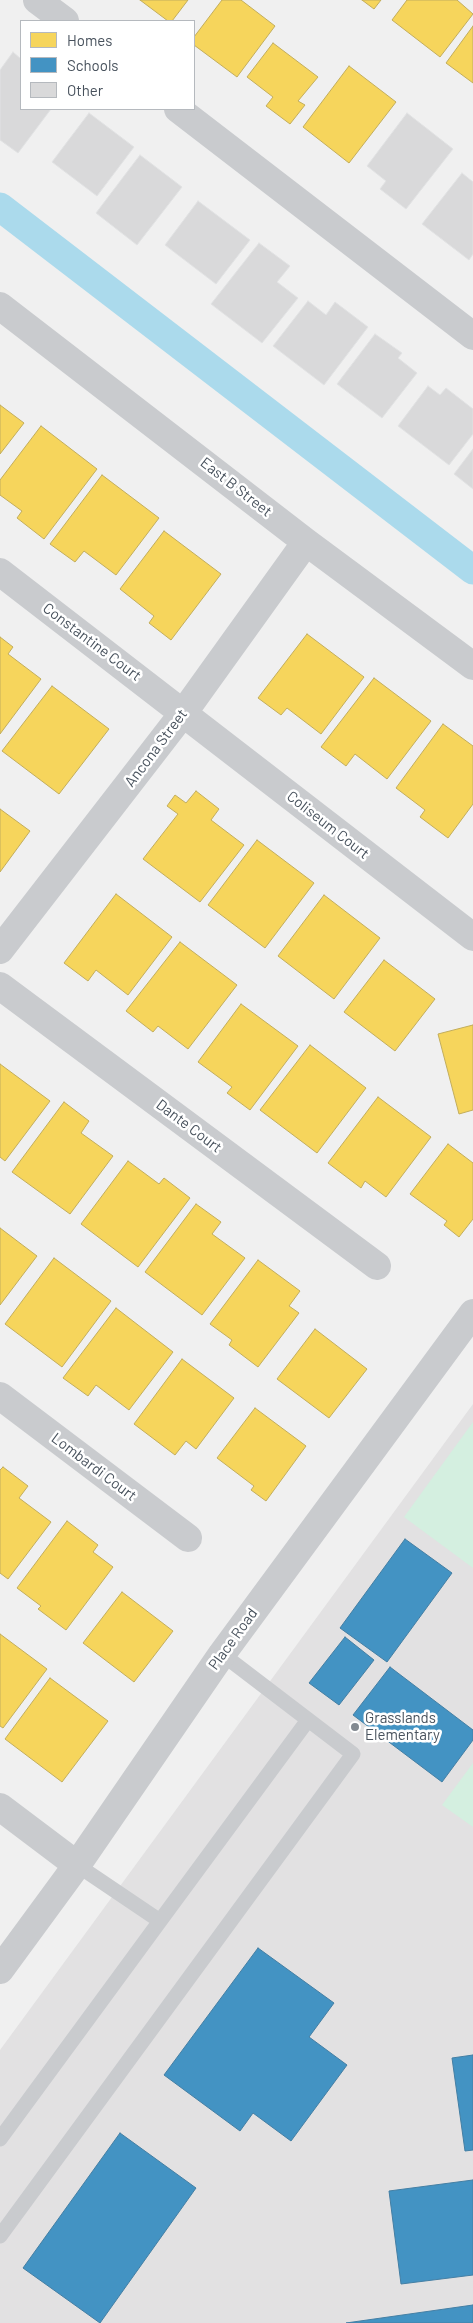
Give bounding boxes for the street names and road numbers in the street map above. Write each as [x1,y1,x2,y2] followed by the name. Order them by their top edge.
[197,454,275,520] street label: East B Street
[39,599,145,685] street label: Constantine Court
[121,706,191,790] street label: Ancona Street
[283,787,373,863] street label: Coliseum Court
[153,1095,225,1157] street label: Dante Court
[48,1429,140,1505] street label: Lombardi Court
[205,1605,261,1673] street label: Place Road

